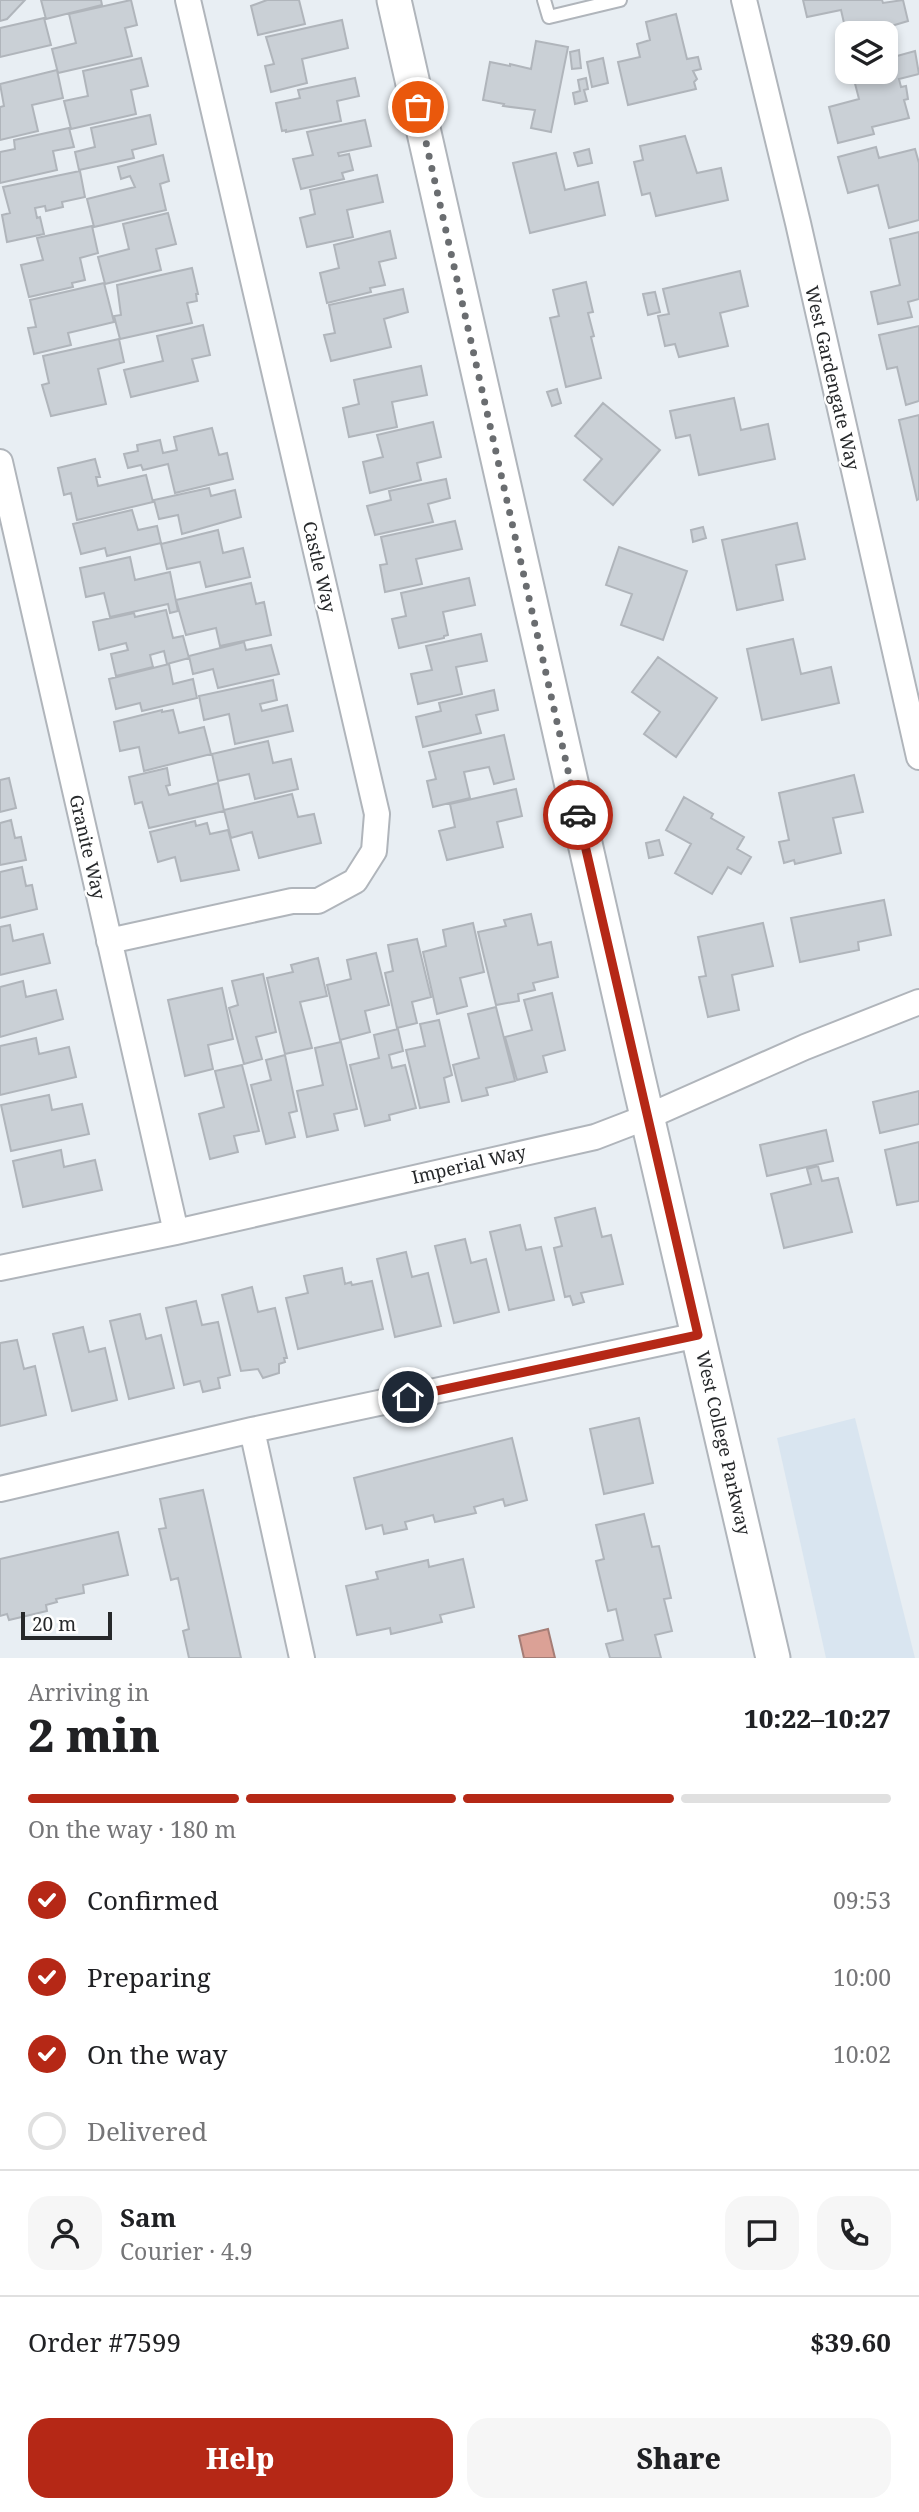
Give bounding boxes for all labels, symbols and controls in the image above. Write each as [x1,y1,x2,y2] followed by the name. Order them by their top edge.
[835,21,898,84] map controls
[835,21,898,84] button: layers
[388,77,448,137] pin
[399,88,437,126] icon: bag
[800,283,866,473] street label: West Gardengate Way
[298,519,342,616] street label: Castle Way
[543,780,613,850] courier
[64,792,112,902] street label: Granite Way
[559,796,597,834] icon: car
[409,1139,529,1189] street label: Imperial Way
[691,1348,757,1538] street label: West College Parkway
[378,1367,438,1427] pin
[389,1378,427,1416] icon: home
[21,1609,112,1641] scale bar
[32,1611,76,1637] text: 20 m
[28,1676,149,1708] text: Arriving in
[744,1700,891,1736] text: 10:22–10:27
[28,1703,160,1765] text: 2 min
[28,1813,236,1845] text: On the way · 180 m
[28,1881,66,1919] icon: check
[87,1882,219,1918] text: Confirmed
[833,1884,891,1916] text: 09:53
[28,1958,66,1996] icon: check
[87,1959,211,1995] text: Preparing
[833,1961,891,1993] text: 10:00
[28,2035,66,2073] icon: check
[87,2036,227,2072] text: On the way
[833,2038,891,2070] text: 10:02
[87,2113,207,2149] text: Delivered
[28,2196,102,2270] button: person
[725,2196,799,2270] button: chat
[817,2196,891,2270] button: phone
[120,2199,176,2235] text: Sam
[120,2235,253,2267] text: Courier · 4.9
[28,2324,181,2360] text: Order #7599
[810,2324,891,2360] text: $39.60
[28,2418,453,2498] button: Help
[467,2418,891,2498] button: Share

